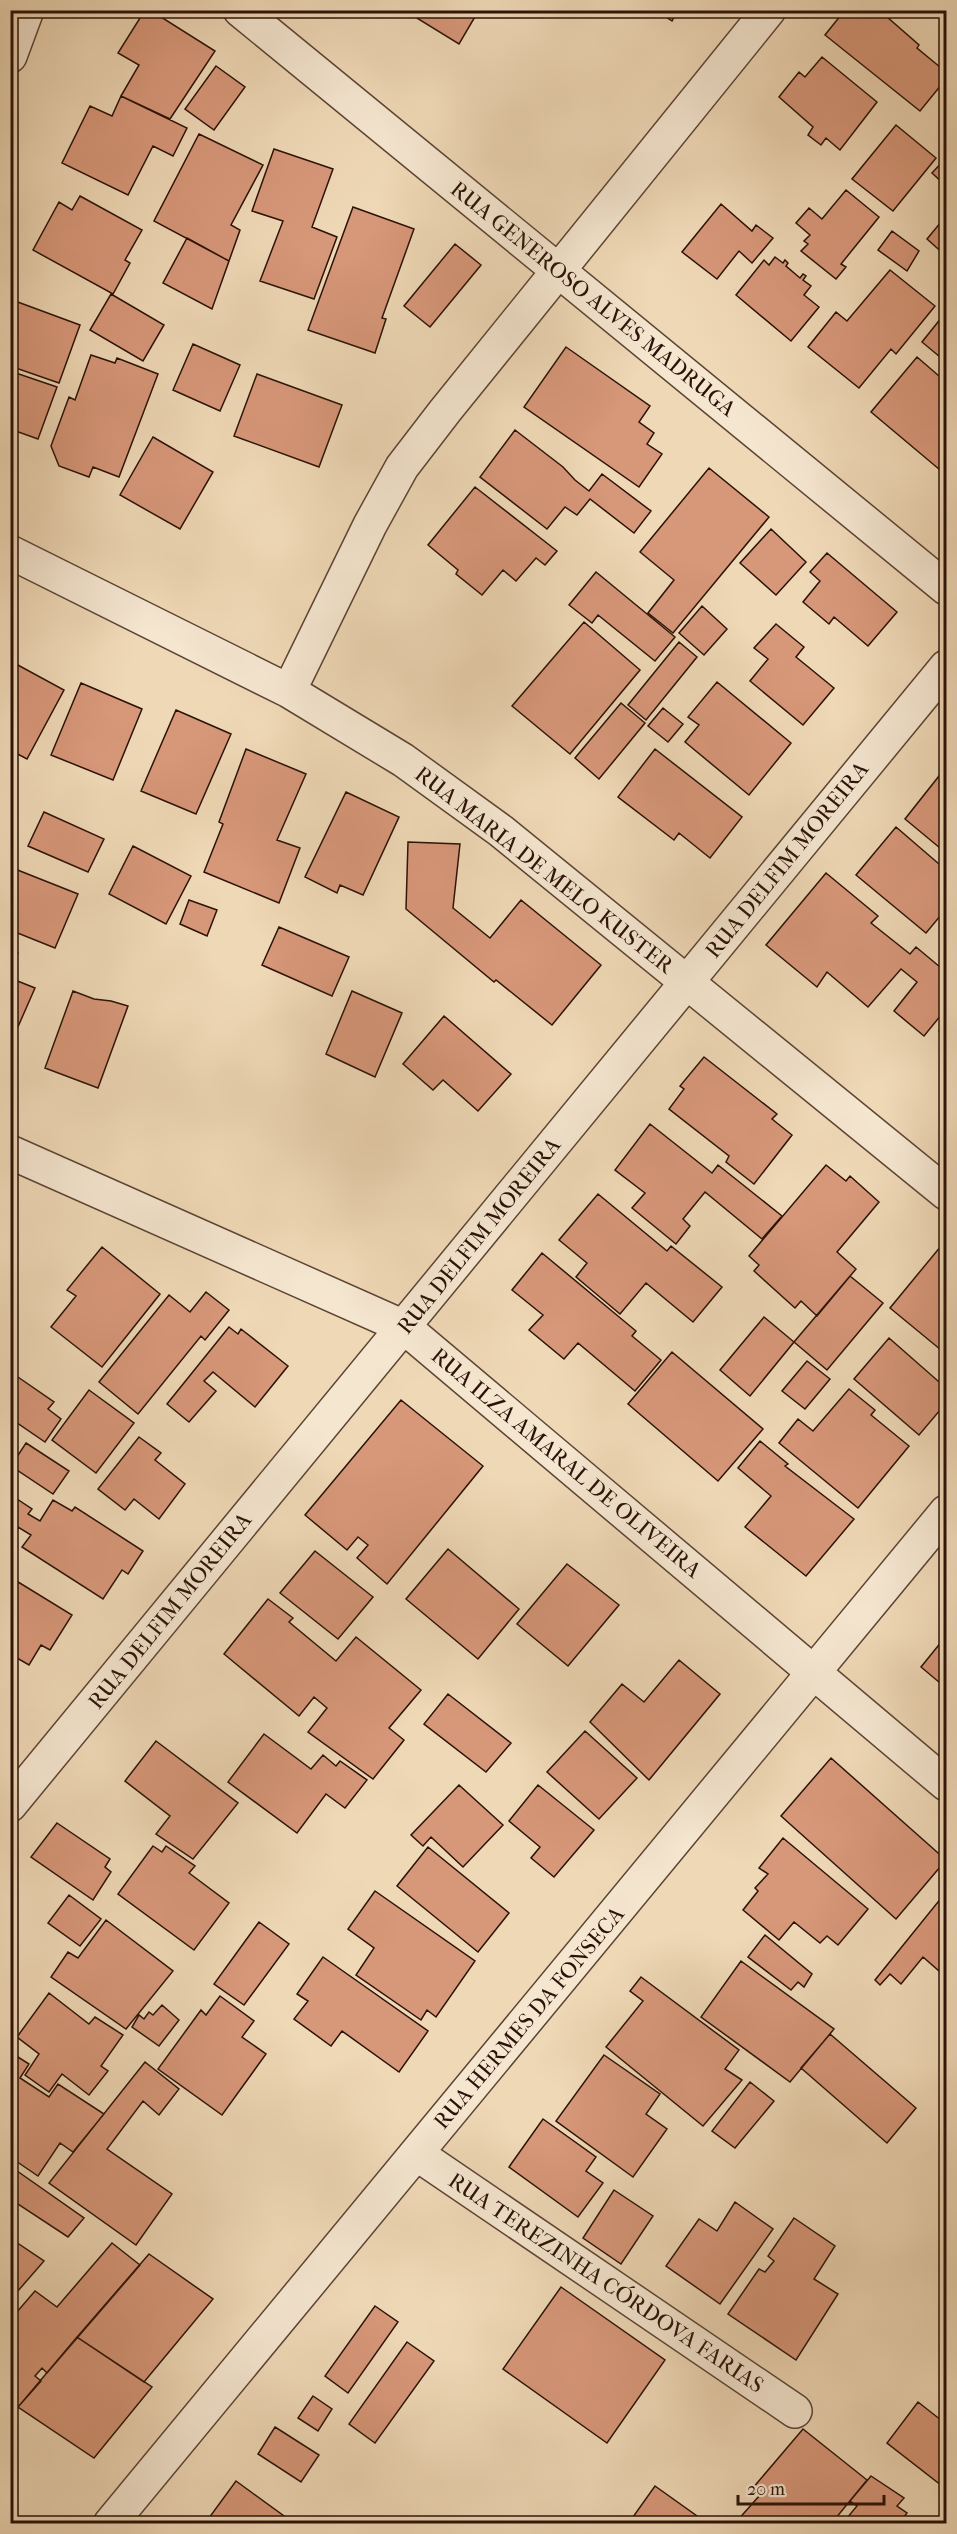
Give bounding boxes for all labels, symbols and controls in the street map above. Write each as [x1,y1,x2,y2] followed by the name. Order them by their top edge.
[445,176,741,423] street label: RUA GENEROSO ALVES MADRUGA
[700,756,875,963] street label: RUA DELFIM MOREIRA
[410,761,679,980] street label: RUA MARIA DE MELO KUSTER
[392,1132,567,1339] street label: RUA DELFIM MOREIRA
[426,1342,707,1584] street label: RUA ILZA AMARAL DE OLIVEIRA
[83,1507,258,1714] street label: RUA DELFIM MOREIRA
[428,1901,630,2134] street label: RUA HERMES DA FONSECA
[443,2166,770,2399] street label: RUA TEREZINHA CÓRDOVA FARIAS
[738,2468,884,2506] scale bar
[747,2479,785,2500] text: 20 m

